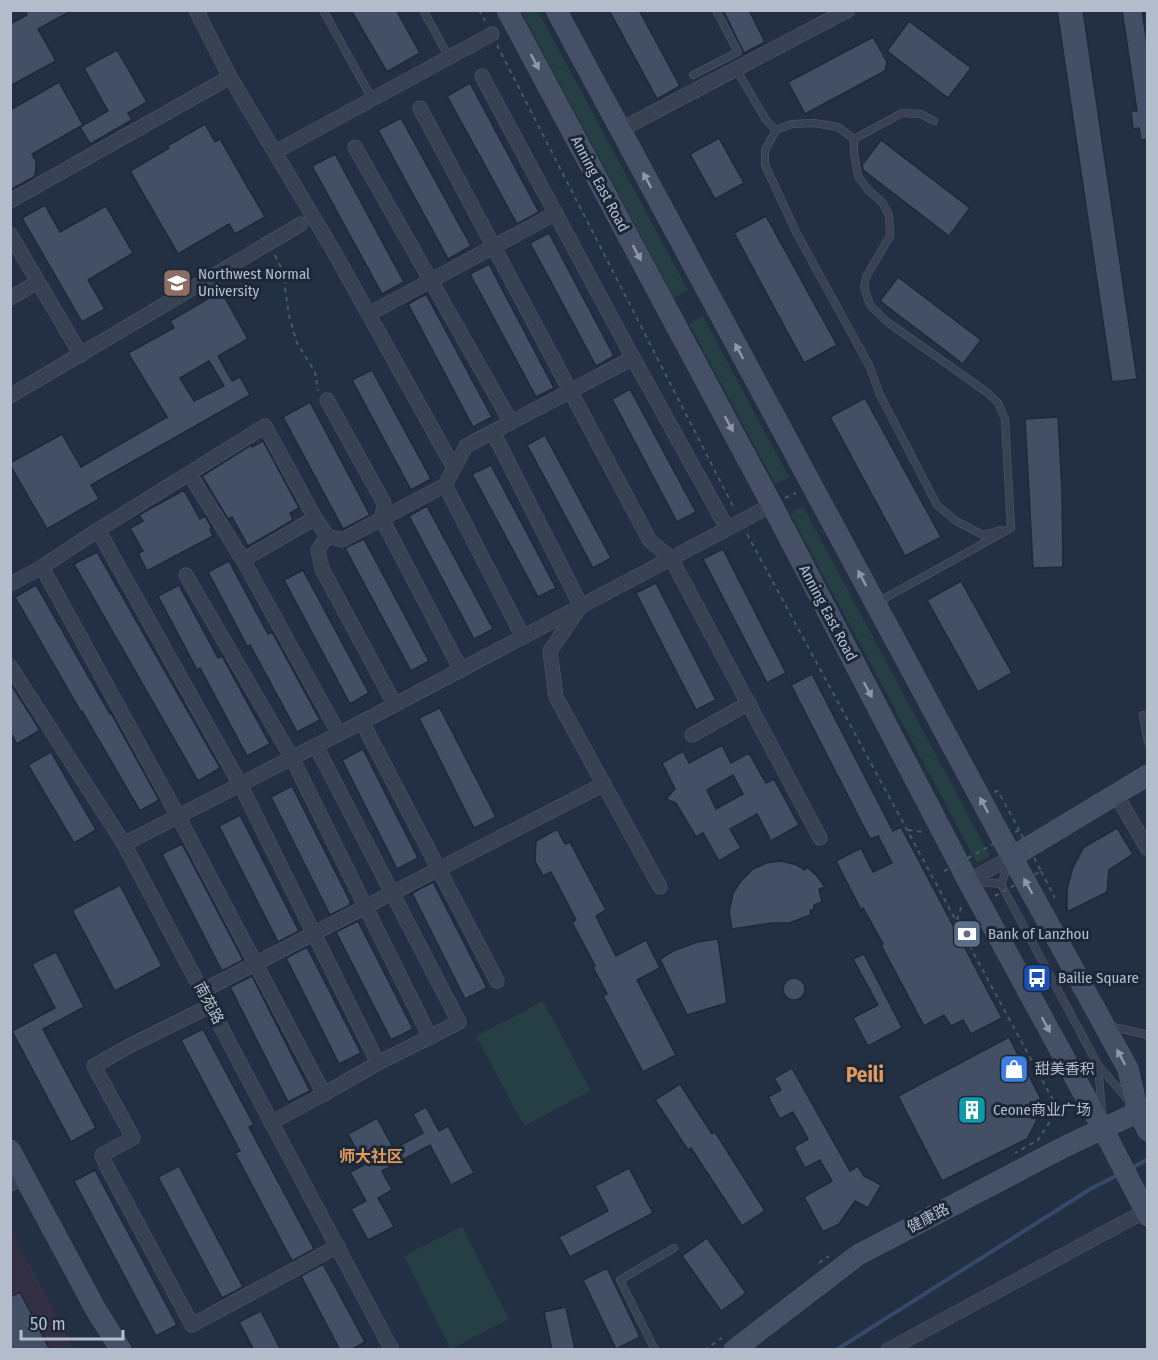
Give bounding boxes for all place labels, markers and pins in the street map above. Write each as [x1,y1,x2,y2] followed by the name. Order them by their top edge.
[198,265,310,300] place label: Northwest Normal University
[161,267,193,299] school or university icon: Northwest Normal University
[951,918,983,950] bank icon: Bank of Lanzhou
[988,925,1089,943] place label: Bank of Lanzhou
[1021,962,1053,994] bus stop icon: Bailie Square
[1058,969,1139,987] place label: Bailie Square
[998,1053,1030,1085] shop icon: 甜美香积
[1035,1060,1095,1078] place label: 甜美香积
[956,1094,988,1126] building icon: Ceone商业广场
[993,1101,1091,1119] place label: Ceone商业广场

